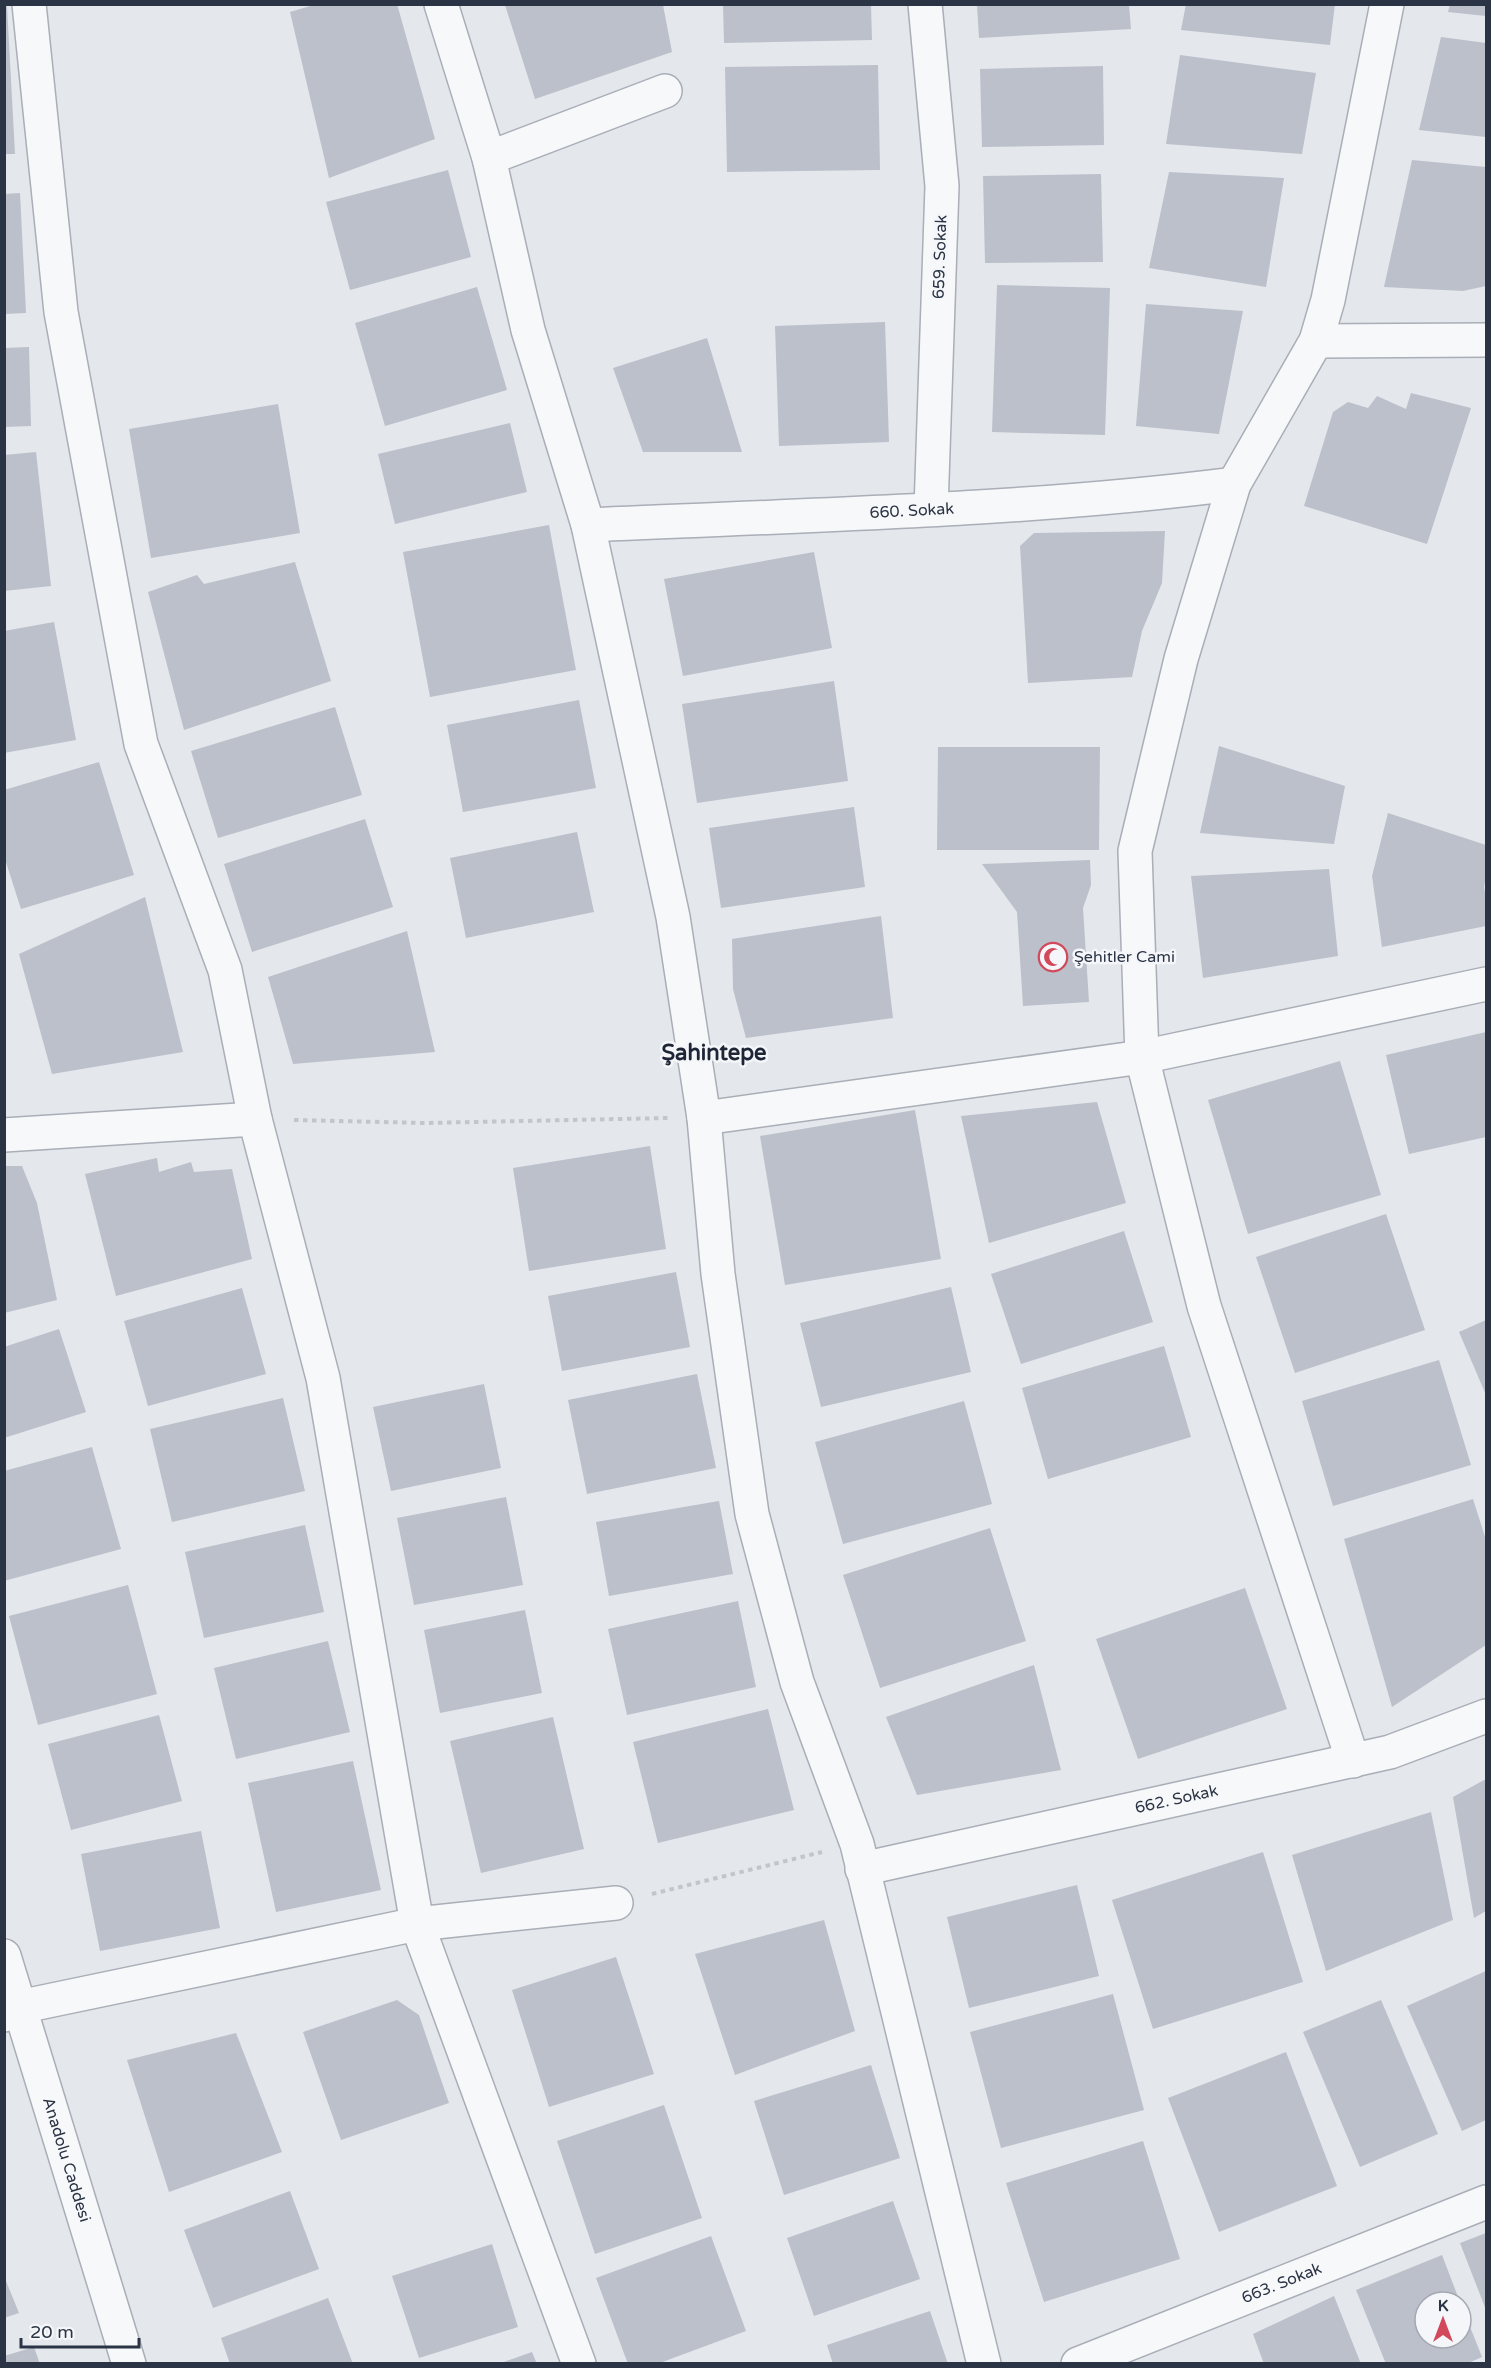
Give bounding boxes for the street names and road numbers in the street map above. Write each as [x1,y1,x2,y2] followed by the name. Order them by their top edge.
[929,214,951,299] street label: 659. Sokak
[869,499,955,523] street label: 660. Sokak
[1133,1780,1220,1818] street label: 662. Sokak
[38,2095,95,2224] street label: Anadolu Caddesi
[1239,2258,1325,2308] street label: 663. Sokak

